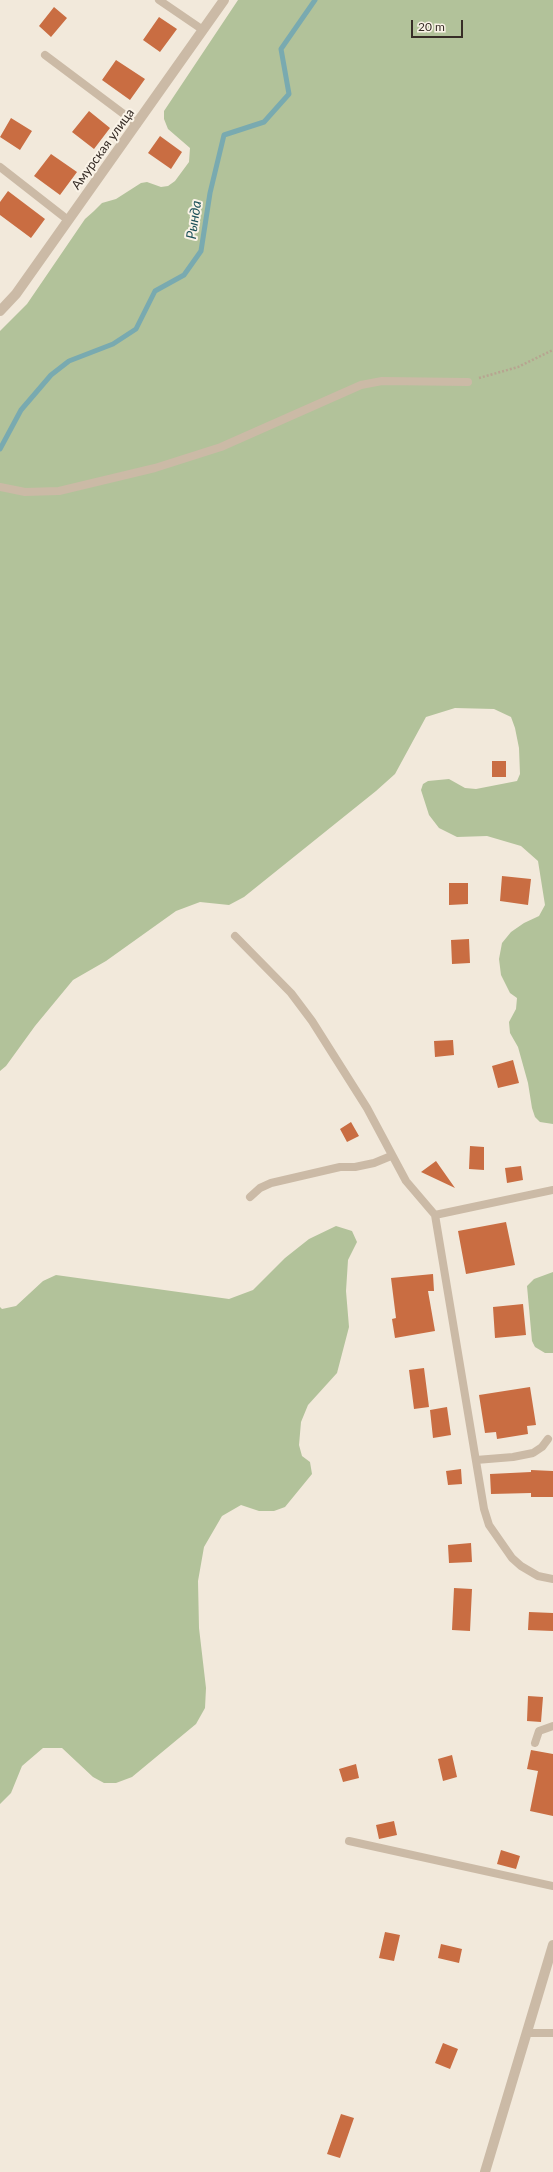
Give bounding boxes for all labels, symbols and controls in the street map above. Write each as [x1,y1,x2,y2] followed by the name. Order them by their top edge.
[413,12,465,38] scale bar
[418,19,445,34] text: 20 m
[68,105,138,193] street label: Амурская улица
[183,200,205,240] water label: Рында

